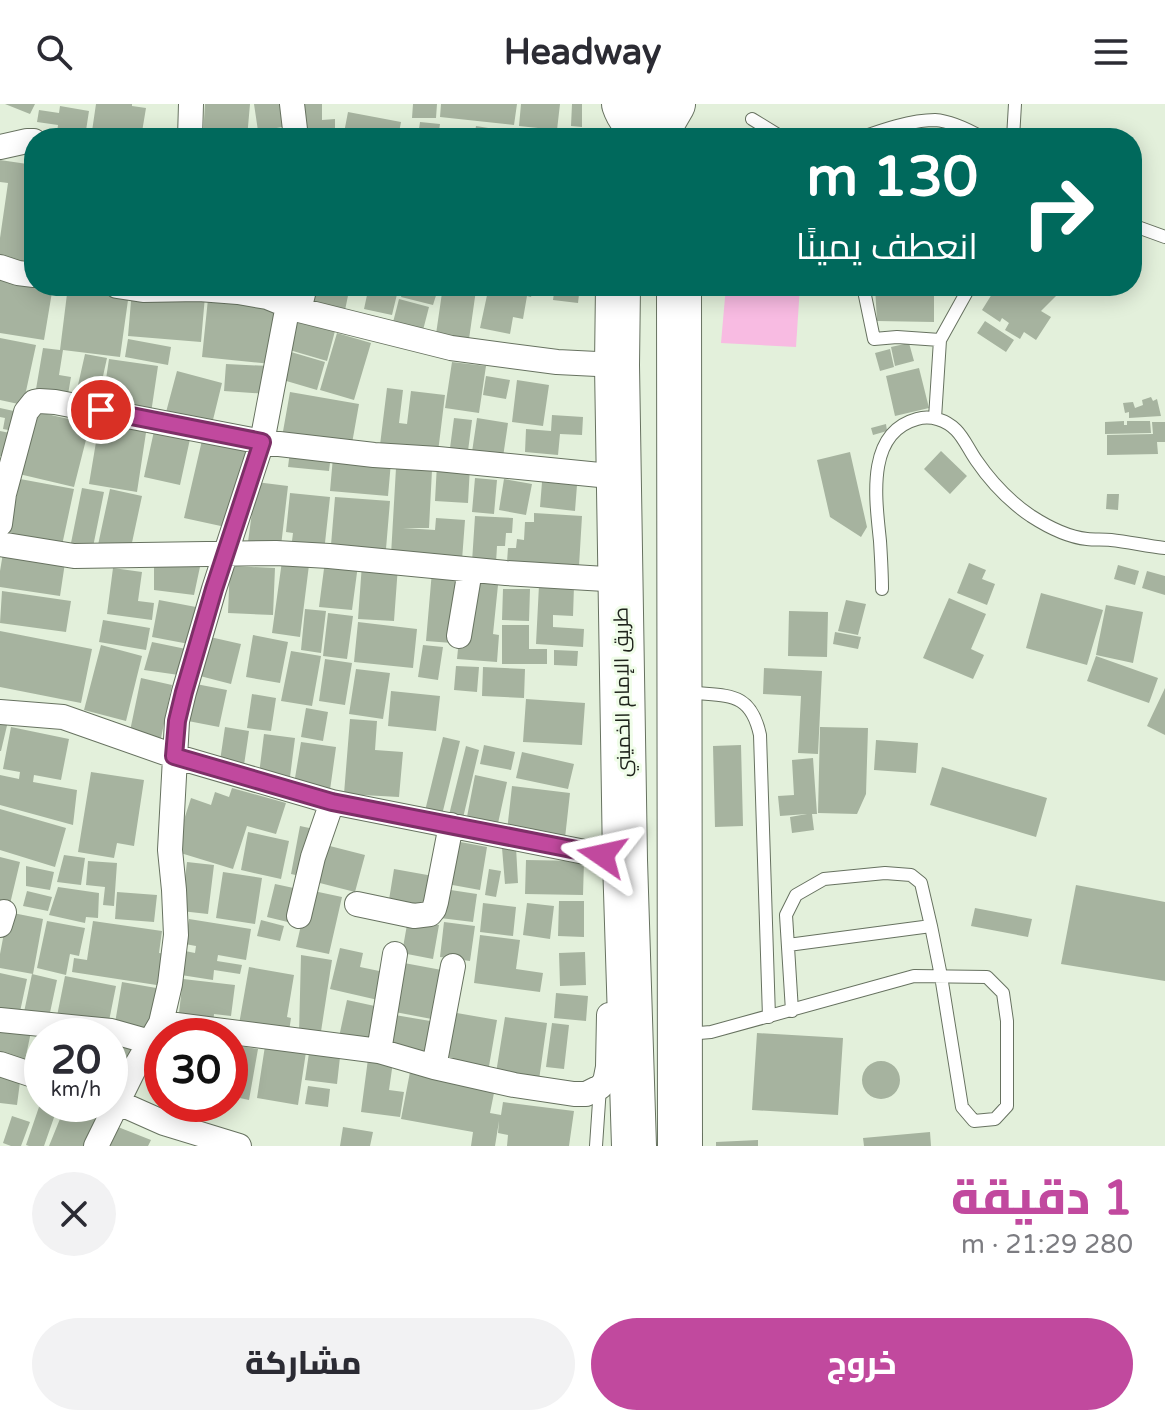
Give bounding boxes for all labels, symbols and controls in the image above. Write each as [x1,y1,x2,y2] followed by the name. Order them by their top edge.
[32,30,76,74] icon: search
[1089,30,1133,74] icon: menu
[504,31,661,74] text: Headway
[807,144,978,211] text: 130 m
[1006,160,1110,264] icon: right
[796,226,978,269] text: انعطف يمينًا
[67,376,135,444] pin
[79,388,123,432] icon: arrive
[610,607,639,777] street label: طريق الإمام الخميني
[560,813,644,897] position arrow
[144,1018,248,1122] speed limit sign: 30
[51,1036,101,1084] text: 20
[51,1078,101,1102] text: km/h
[951,1170,1133,1228] text: 1 دقيقة
[32,1172,116,1256] button: close
[961,1229,1133,1260] text: 280 m · 21:29
[32,1318,575,1410] button: مشاركة
[591,1318,1133,1410] button: خروج

